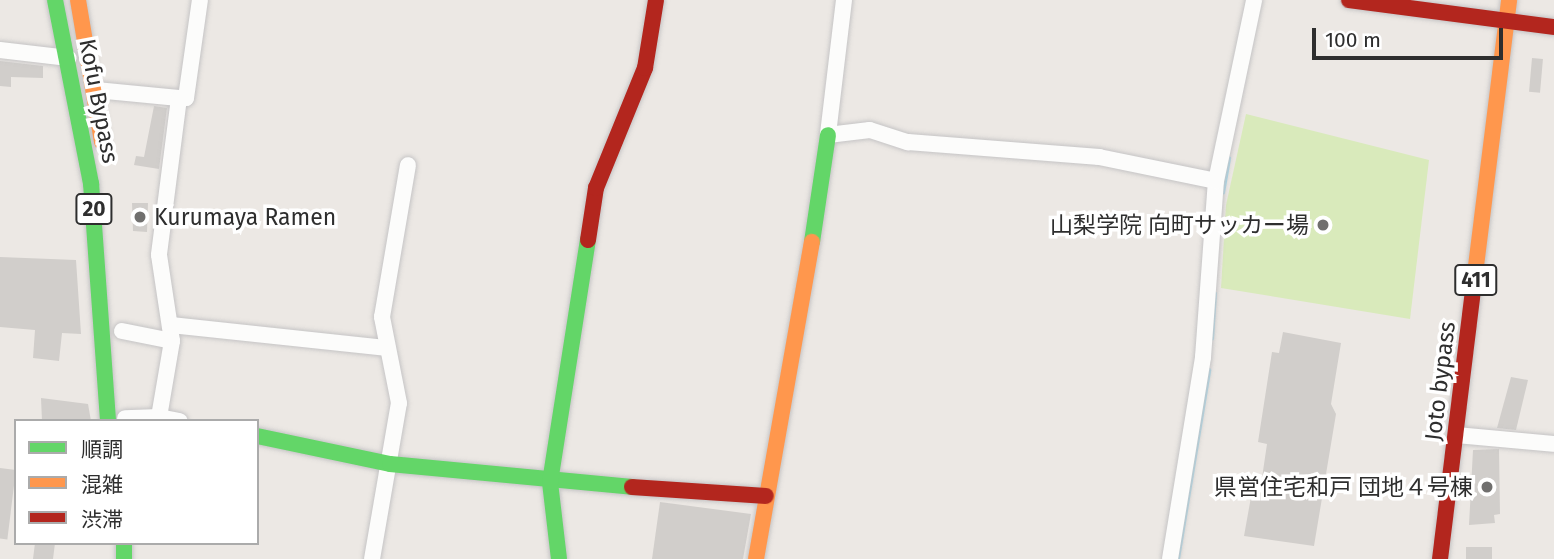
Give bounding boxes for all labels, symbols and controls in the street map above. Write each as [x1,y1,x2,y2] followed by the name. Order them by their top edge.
[1316,14,1507,58] scale bar
[1325,27,1381,53] text: 100 m
[73,36,125,166] street label: Kofu Bypass
[75,192,113,227] road number: 20
[154,203,336,231] place label: Kurumaya Ramen
[132,209,148,225] marker: Kurumaya Ramen
[1050,211,1309,239] place label: 山梨学院 向町サッカー場
[1315,217,1331,233] marker: 山梨学院 向町サッカー場
[1453,262,1499,298] road number: 411
[1419,320,1461,442] street label: Joto bypass
[14,419,259,545] legend
[81,437,123,463] text: 順調
[81,472,123,498] text: 混雑
[1214,473,1473,501] place label: 県営住宅和戸 団地４号棟
[1479,479,1495,495] marker: 県営住宅和戸 団地４号棟
[81,507,123,533] text: 渋滞

